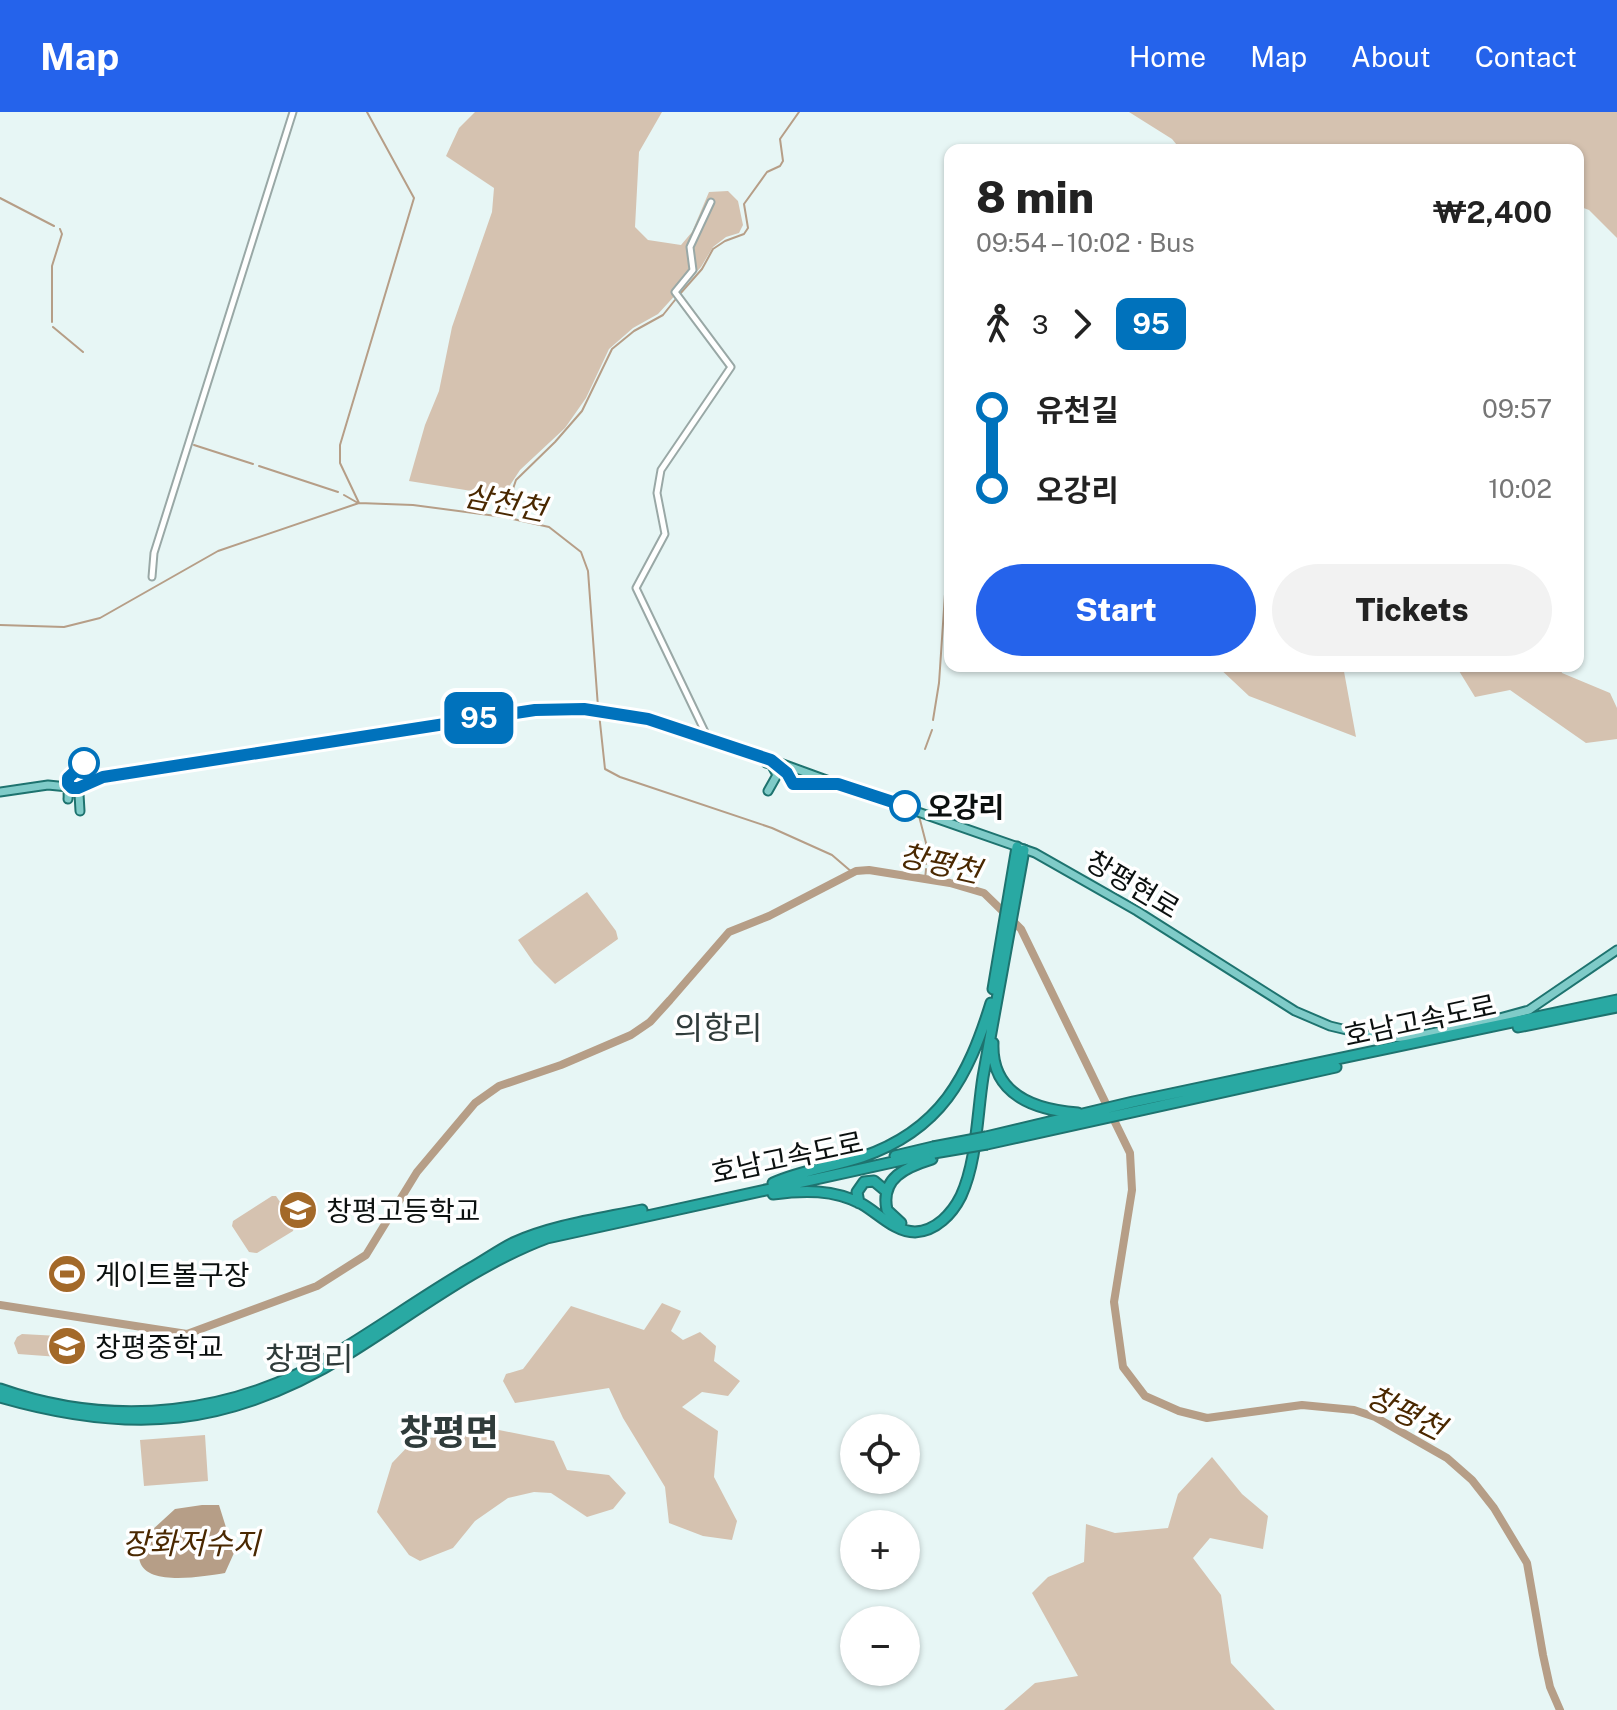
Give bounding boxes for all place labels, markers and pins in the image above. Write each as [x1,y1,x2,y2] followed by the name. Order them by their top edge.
[69,748,99,778] unlabelled marker
[927,790,1004,823] place label: 오강리
[890,791,920,821] marker: 오강리
[277,1189,319,1231] school or university icon: 창평고등학교
[326,1194,481,1227] place label: 창평고등학교
[46,1253,88,1295] sports icon: 게이트볼구장
[95,1258,250,1291] place label: 게이트볼구장
[46,1325,88,1367] school or university icon: 창평중학교
[95,1330,224,1363] place label: 창평중학교

